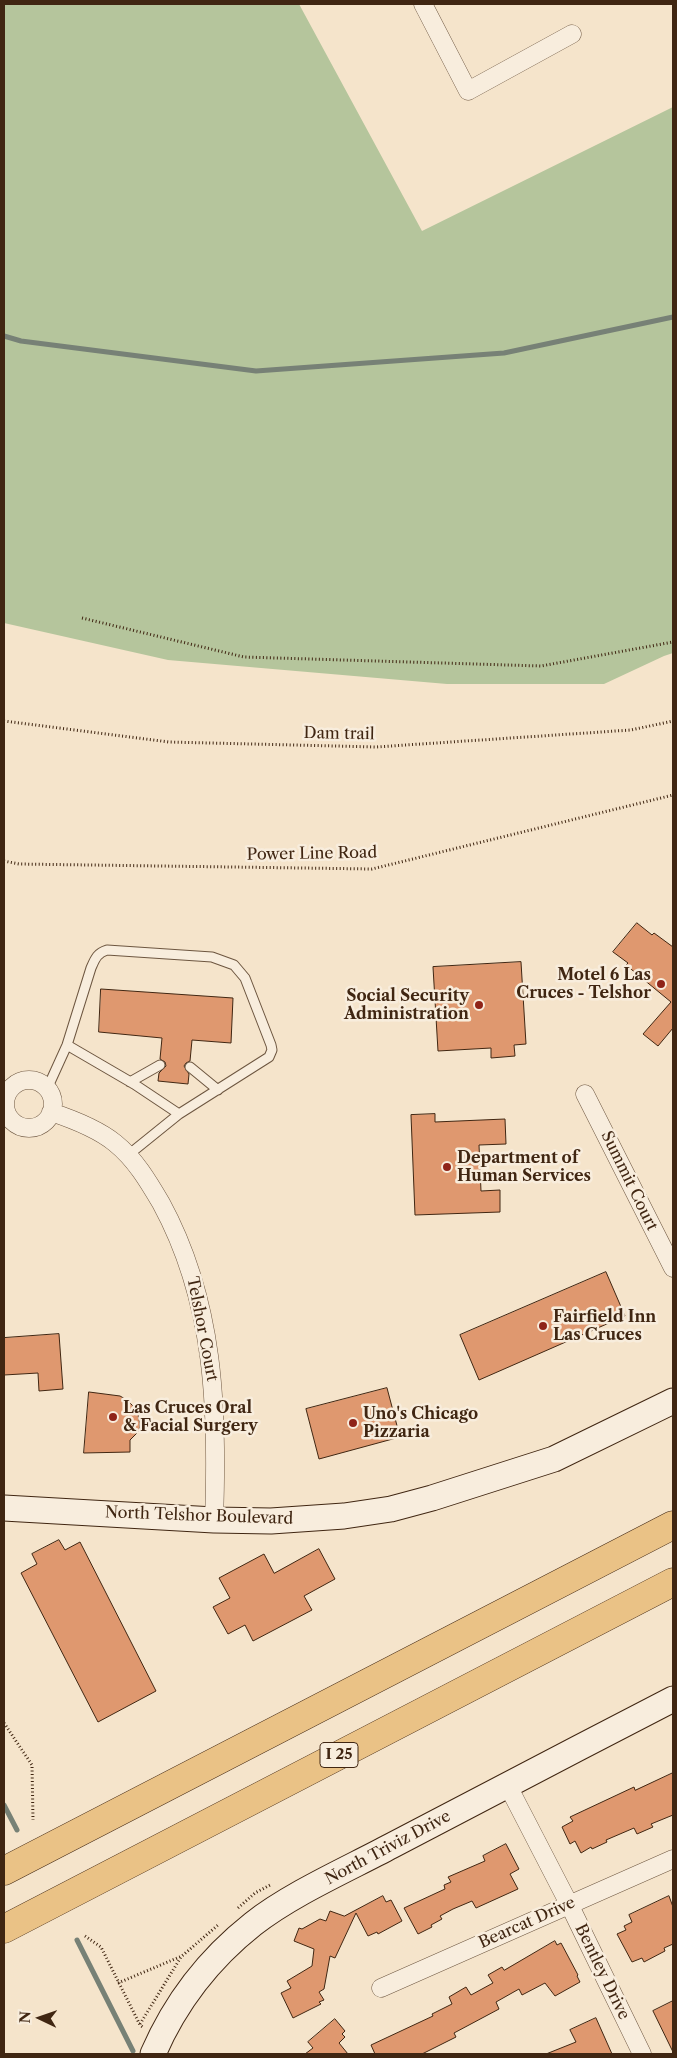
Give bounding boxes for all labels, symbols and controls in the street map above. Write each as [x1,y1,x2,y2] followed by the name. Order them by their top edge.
[303,724,375,744] street label: Dam trail
[247,843,377,865] street label: Power Line Road
[516,965,651,1003] place label: Motel 6 Las Cruces - Telshor
[655,978,667,990] marker: Motel 6 Las Cruces - Telshor
[344,986,469,1024] place label: Social Security Administration
[473,999,485,1011] marker: Social Security Administration
[597,1128,661,1234] street label: Summit Court
[457,1148,591,1186] place label: Department of Human Services
[441,1161,453,1173] marker: Department of Human Services
[182,1275,222,1383] street label: Telshor Court
[553,1307,656,1345] place label: Fairfield Inn Las Cruces
[537,1320,549,1332] marker: Fairfield Inn Las Cruces
[123,1398,258,1436] place label: Las Cruces Oral & Facial Surgery
[363,1404,478,1442] place label: Uno's Chicago Pizzaria
[107,1411,119,1423] marker: Las Cruces Oral & Facial Surgery
[347,1417,359,1429] marker: Uno's Chicago Pizzaria
[105,1503,293,1529] street label: North Telshor Boulevard
[320,1742,358,1768] road number: I 25
[322,1807,454,1889] street label: North Triviz Drive
[476,1893,578,1953] street label: Bearcat Drive
[571,1921,633,2023] street label: Bentley Drive
[15,1993,65,2043] north arrow
[16,2011,34,2024] text: N

